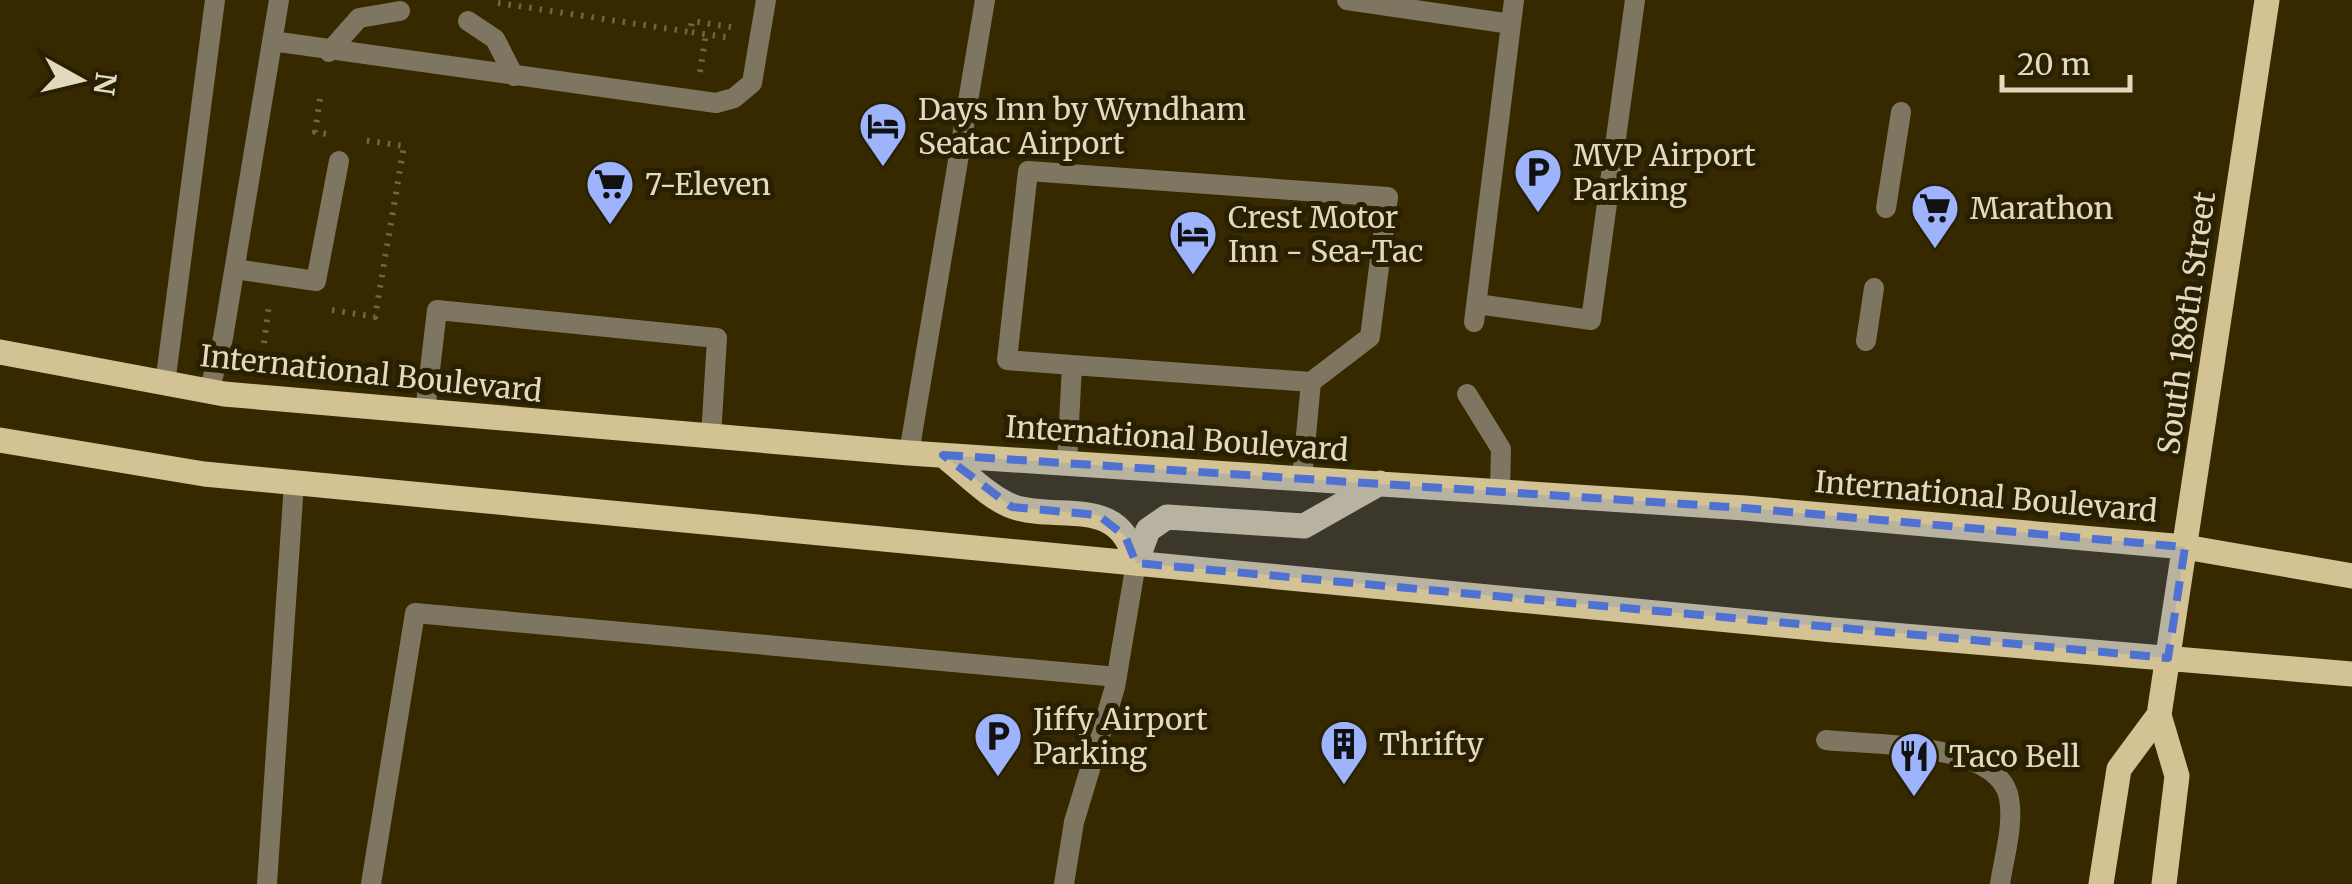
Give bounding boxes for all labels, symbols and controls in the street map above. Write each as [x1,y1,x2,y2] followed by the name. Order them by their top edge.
[30,30,130,130] north arrow
[2002,30,2130,92] scale bar
[2017,45,2091,83] text: 20 m
[85,70,124,97] text: N
[918,90,1246,162] place label: Days Inn by Wyndham Seatac Airport
[857,100,909,168] hotel icon: Days Inn by Wyndham Seatac Airport
[1573,136,1756,208] place label: MVP Airport Parking
[1512,146,1564,214] parking icon: MVP Airport Parking
[584,158,636,226] supermarket icon: 7-Eleven
[645,165,771,203] place label: 7-Eleven
[1909,182,1961,250] supermarket icon: Marathon
[1970,189,2114,227] place label: Marathon
[2149,189,2223,457] street label: South 188th Street
[1228,198,1423,270] place label: Crest Motor Inn - Sea-Tac
[1167,208,1219,276] hotel icon: Crest Motor Inn - Sea-Tac
[198,336,544,410] street label: International Boulevard
[1004,407,1350,469] street label: International Boulevard
[1813,462,2159,530] street label: International Boulevard
[1032,700,1208,772] place label: Jiffy Airport Parking
[972,710,1024,778] parking icon: Jiffy Airport Parking
[1318,718,1370,786] building icon: Thrifty
[1379,725,1484,763] place label: Thrifty
[1888,730,1940,798] restaurant icon: Taco Bell
[1949,737,2080,775] place label: Taco Bell

